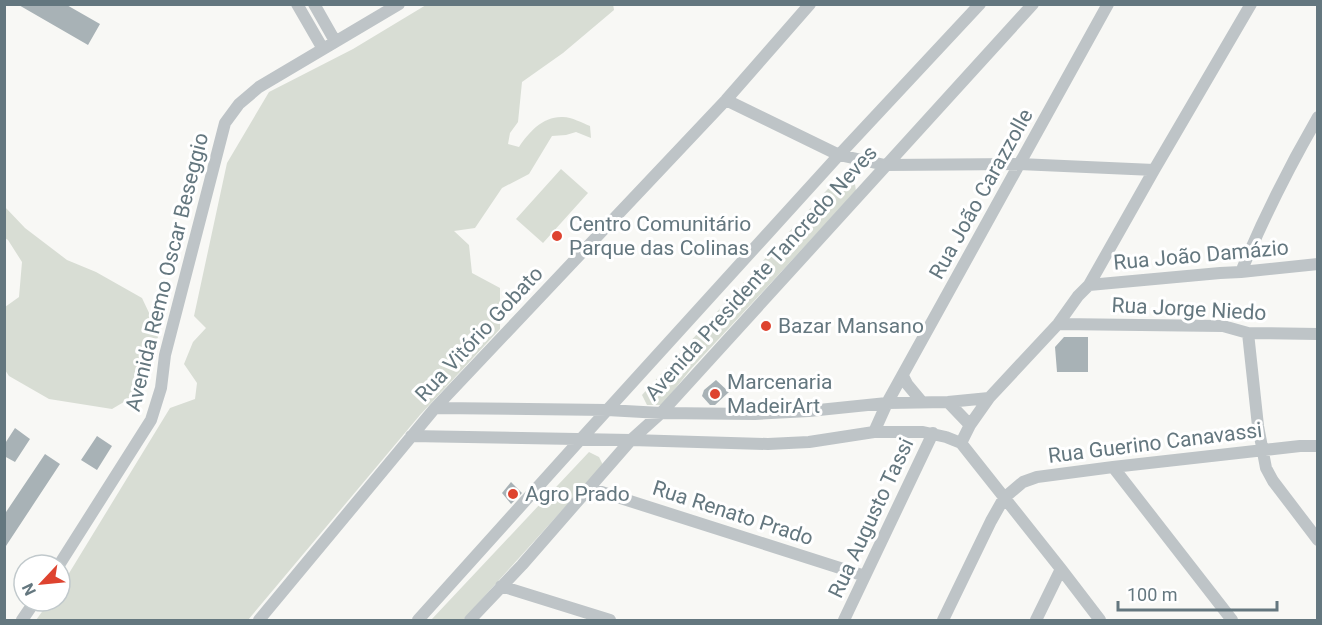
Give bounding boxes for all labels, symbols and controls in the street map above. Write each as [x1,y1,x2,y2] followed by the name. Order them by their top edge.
[924,105,1038,283] street label: Rua João Carazzolle
[121,130,213,414] street label: Avenida Remo Oscar Beseggio
[640,141,882,405] street label: Avenida Presidente Tancredo Neves
[569,212,751,260] place label: Centro Comunitário Parque das Colinas
[550,229,564,243] marker: Centro Comunitário Parque das Colinas
[1112,235,1290,275] street label: Rua João Damázio
[410,262,548,406] street label: Rua Vitório Gobato
[1111,293,1267,325] street label: Rua Jorge Niedo
[778,314,924,338] place label: Bazar Mansano
[759,319,773,333] marker: Bazar Mansano
[727,370,832,418] place label: Marcenaria MadeirArt
[708,387,722,401] marker: Marcenaria MadeirArt
[1047,418,1263,468] street label: Rua Guerino Canavassi
[823,434,919,602] street label: Rua Augusto Tassi
[650,476,816,550] street label: Rua Renato Prado
[525,482,630,506] place label: Agro Prado
[506,487,520,501] marker: Agro Prado
[12,553,72,613] north arrow
[1118,574,1277,612] scale bar
[18,580,40,599] text: N
[1127,584,1178,605] text: 100 m

